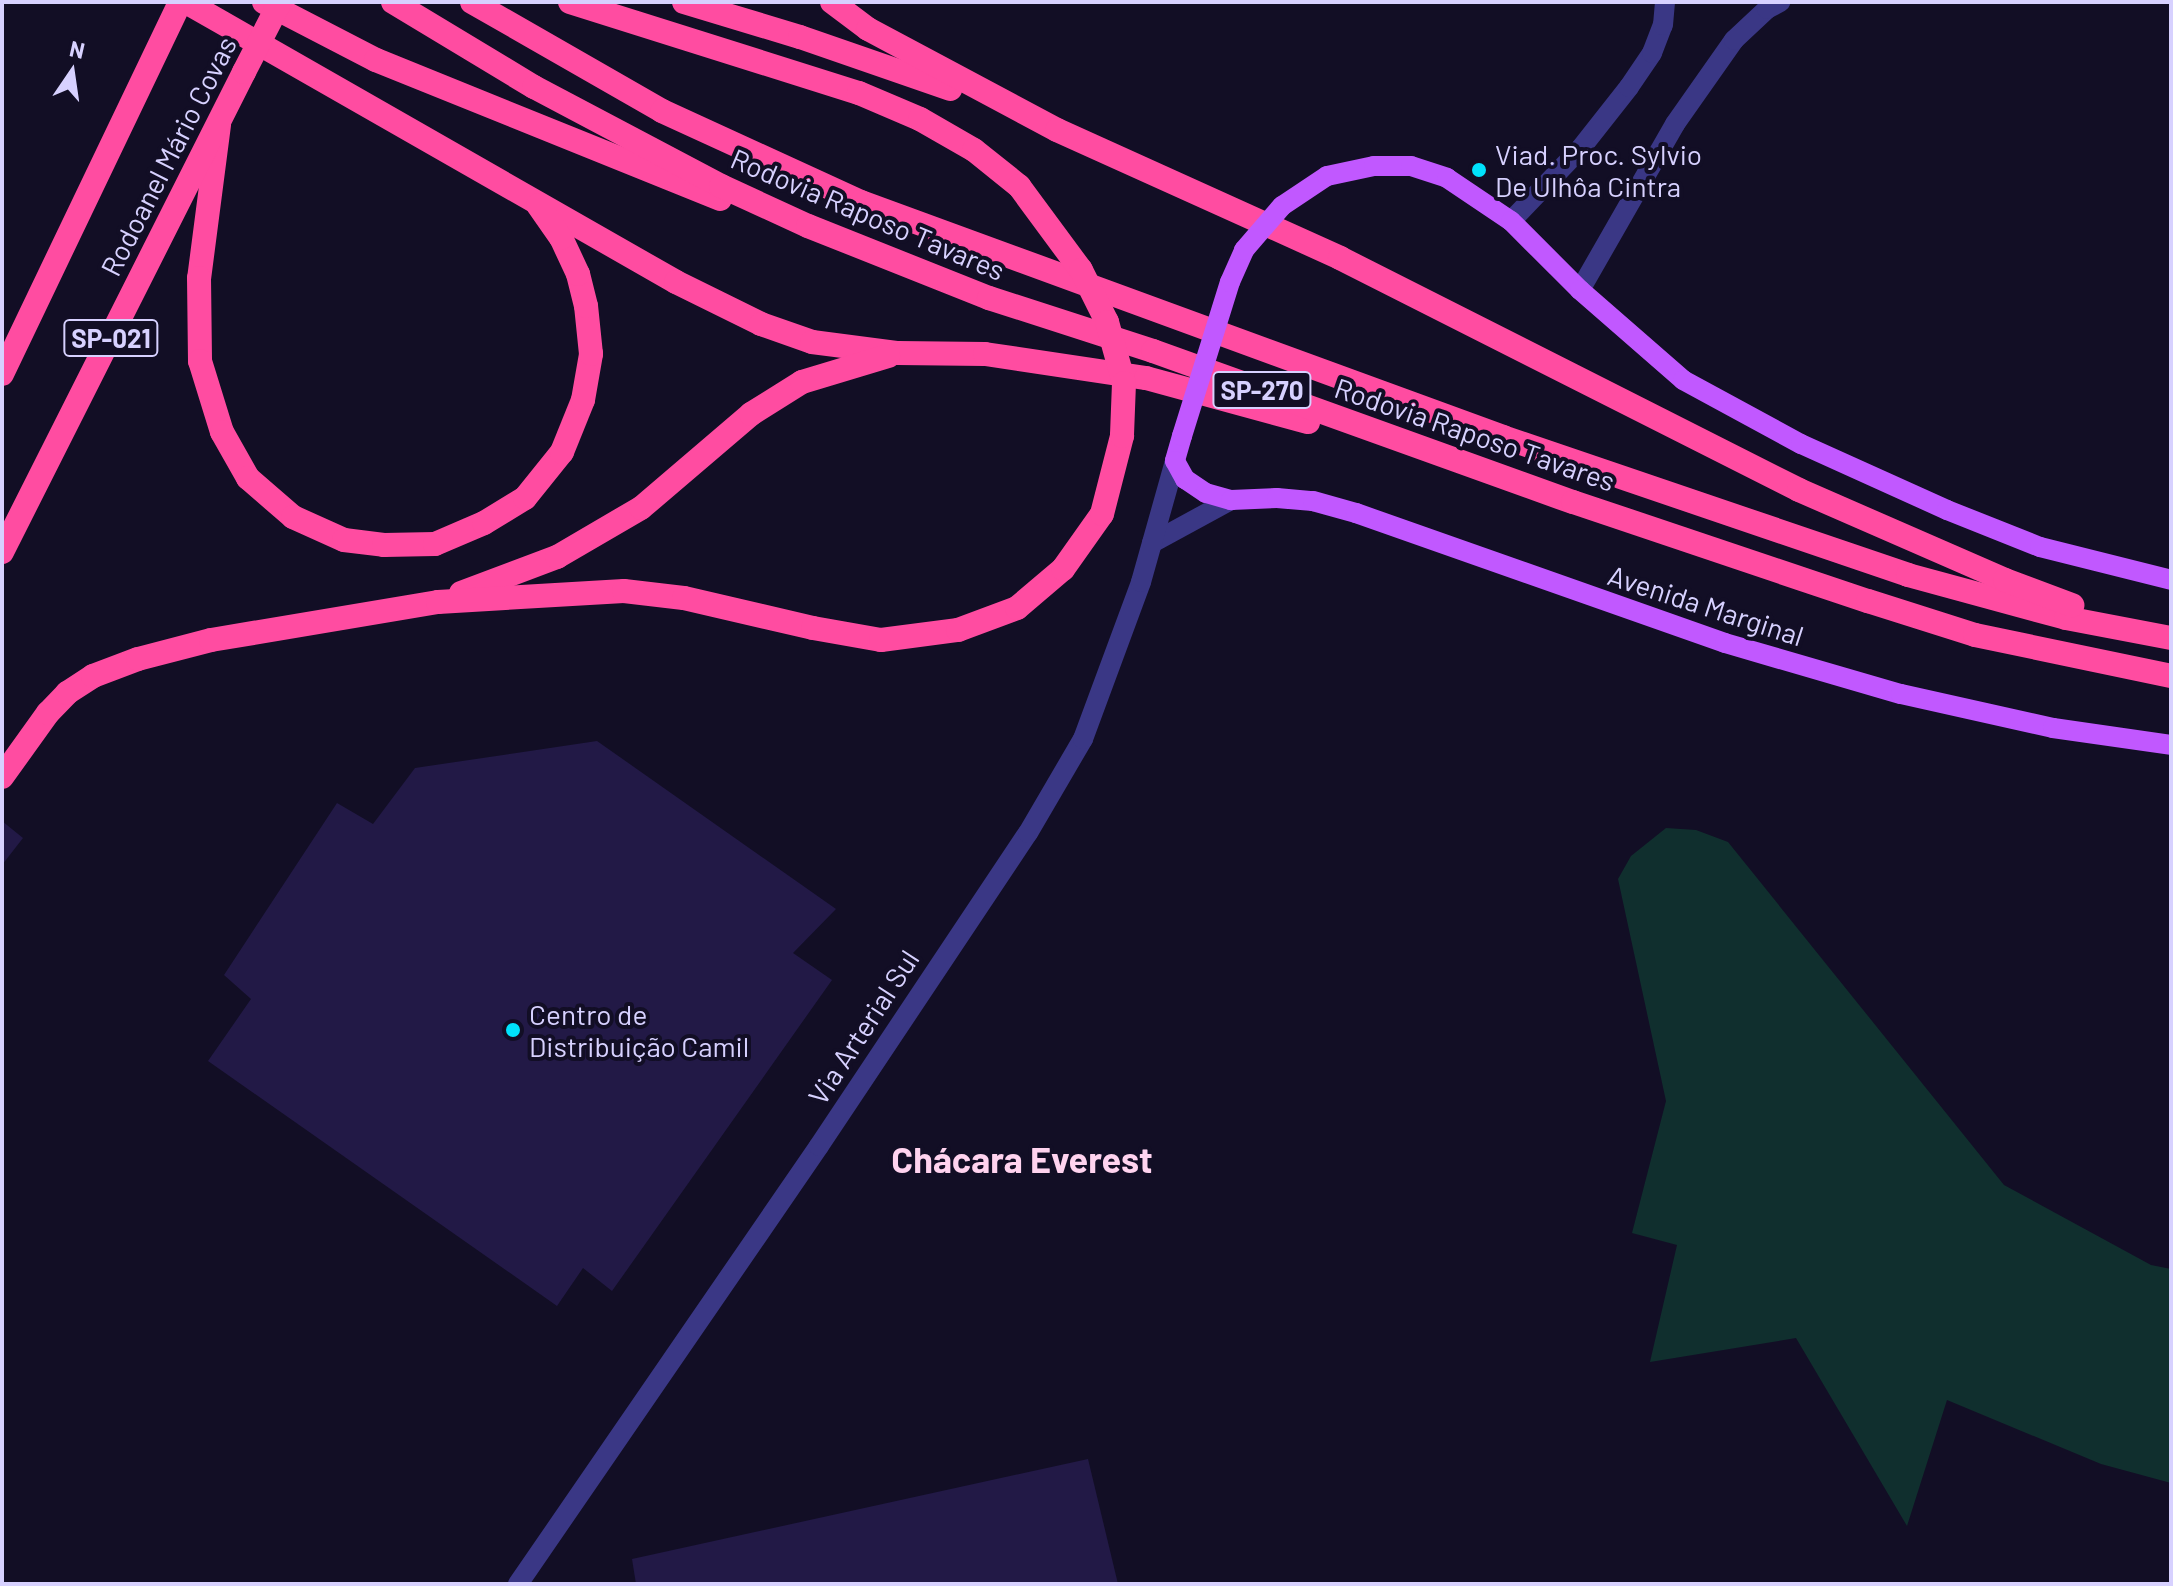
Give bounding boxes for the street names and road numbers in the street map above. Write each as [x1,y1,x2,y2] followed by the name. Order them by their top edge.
[93,31,243,281] street label: Rodoanel Mário Covas
[726,141,1010,287] street label: Rodovia Raposo Tavares
[63,316,159,360] road number: SP-021
[1212,368,1312,412] road number: SP-270
[1330,370,1620,498] street label: Rodovia Raposo Tavares
[1604,558,1808,652] street label: Avenida Marginal
[801,944,925,1110] street label: Via Arterial Sul

